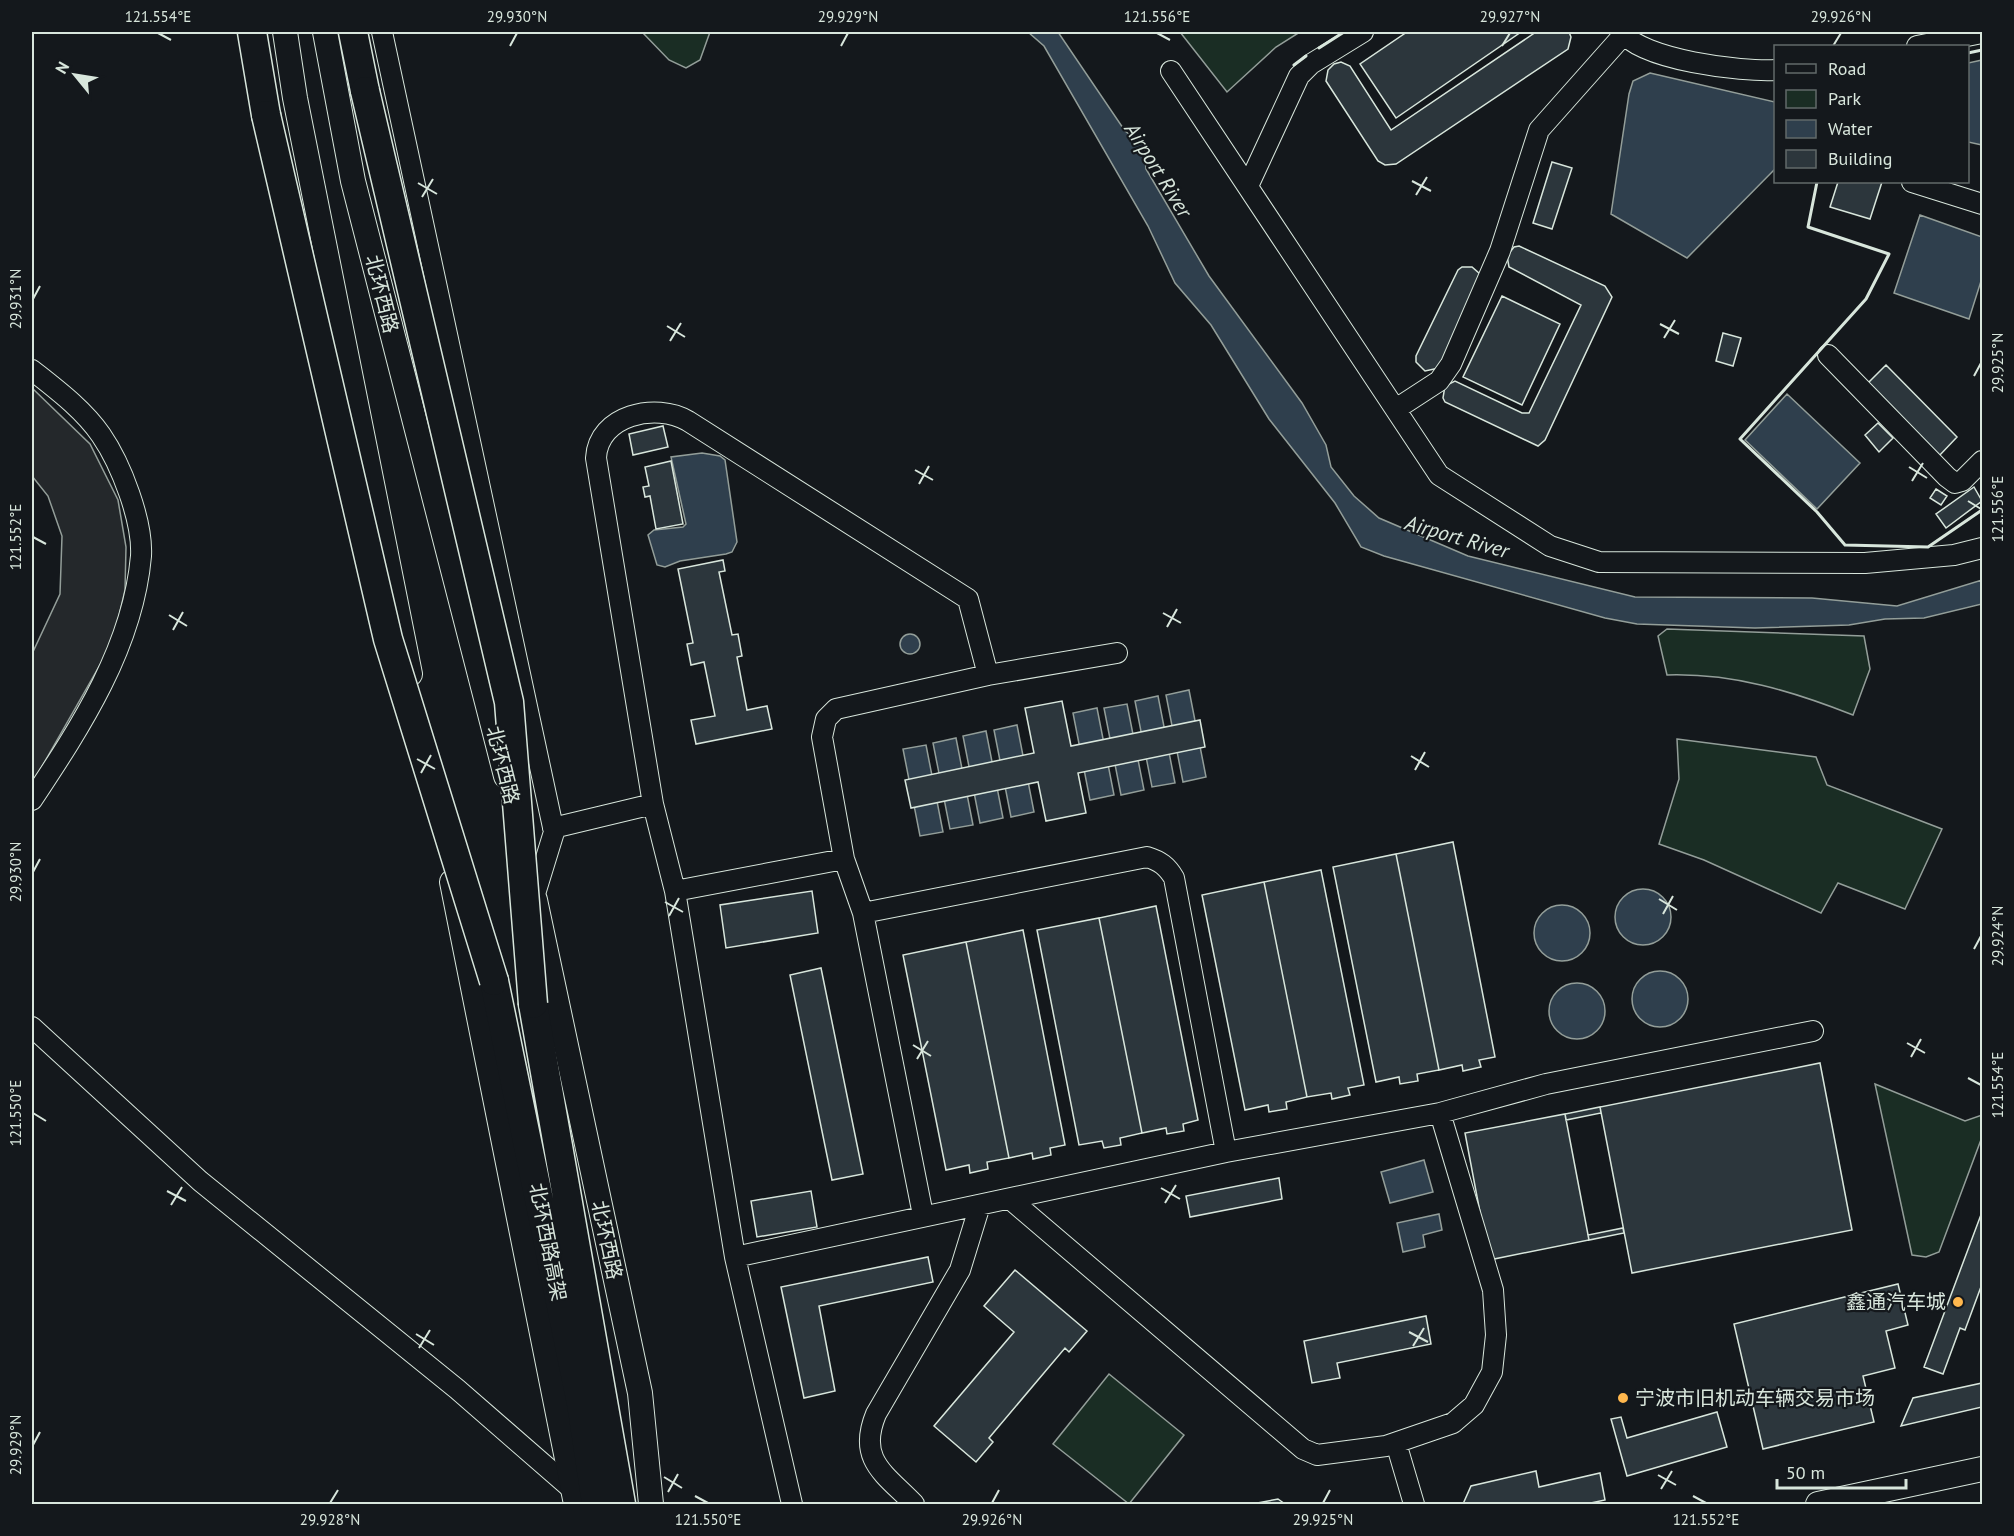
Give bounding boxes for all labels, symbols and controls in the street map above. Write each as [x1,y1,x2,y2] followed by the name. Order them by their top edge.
[125,7,191,26] text: 121.554°E
[487,7,547,26] text: 29.930°N
[818,7,878,26] text: 29.929°N
[1124,7,1190,26] text: 121.556°E
[1480,7,1540,26] text: 29.927°N
[1811,7,1871,26] text: 29.926°N
[45,45,105,105] north arrow
[1774,45,1969,183] legend
[1828,57,1866,80] text: Road
[51,58,73,77] text: N
[1828,87,1861,110] text: Park
[1118,116,1199,224] water label: Airport River
[1828,117,1872,140] text: Water
[1828,147,1892,170] text: Building
[360,252,404,336] street label: 北环西路
[6,269,25,329] text: 29.931°N
[1988,333,2007,393] text: 29.925°N
[1988,476,2007,542] text: 121.556°E
[6,504,25,570] text: 121.552°E
[1401,509,1514,565] water label: Airport River
[481,723,525,807] street label: 北环西路
[6,842,25,902] text: 29.930°N
[1988,906,2007,966] text: 29.924°N
[1988,1052,2007,1118] text: 121.554°E
[6,1080,25,1146] text: 121.550°E
[524,1181,572,1303] street label: 北环西路高架
[586,1198,628,1282] street label: 北环西路
[1846,1289,1946,1315] place label: 鑫通汽车城
[1951,1295,1965,1309] marker: 鑫通汽车城
[1635,1385,1875,1411] place label: 宁波市旧机动车辆交易市场
[1616,1391,1630,1405] marker: 宁波市旧机动车辆交易市场
[6,1415,25,1475] text: 29.929°N
[1777,1452,1906,1490] scale bar
[1786,1461,1825,1484] text: 50 m
[300,1510,360,1529] text: 29.928°N
[675,1510,741,1529] text: 121.550°E
[962,1510,1022,1529] text: 29.926°N
[1293,1510,1353,1529] text: 29.925°N
[1673,1510,1739,1529] text: 121.552°E

